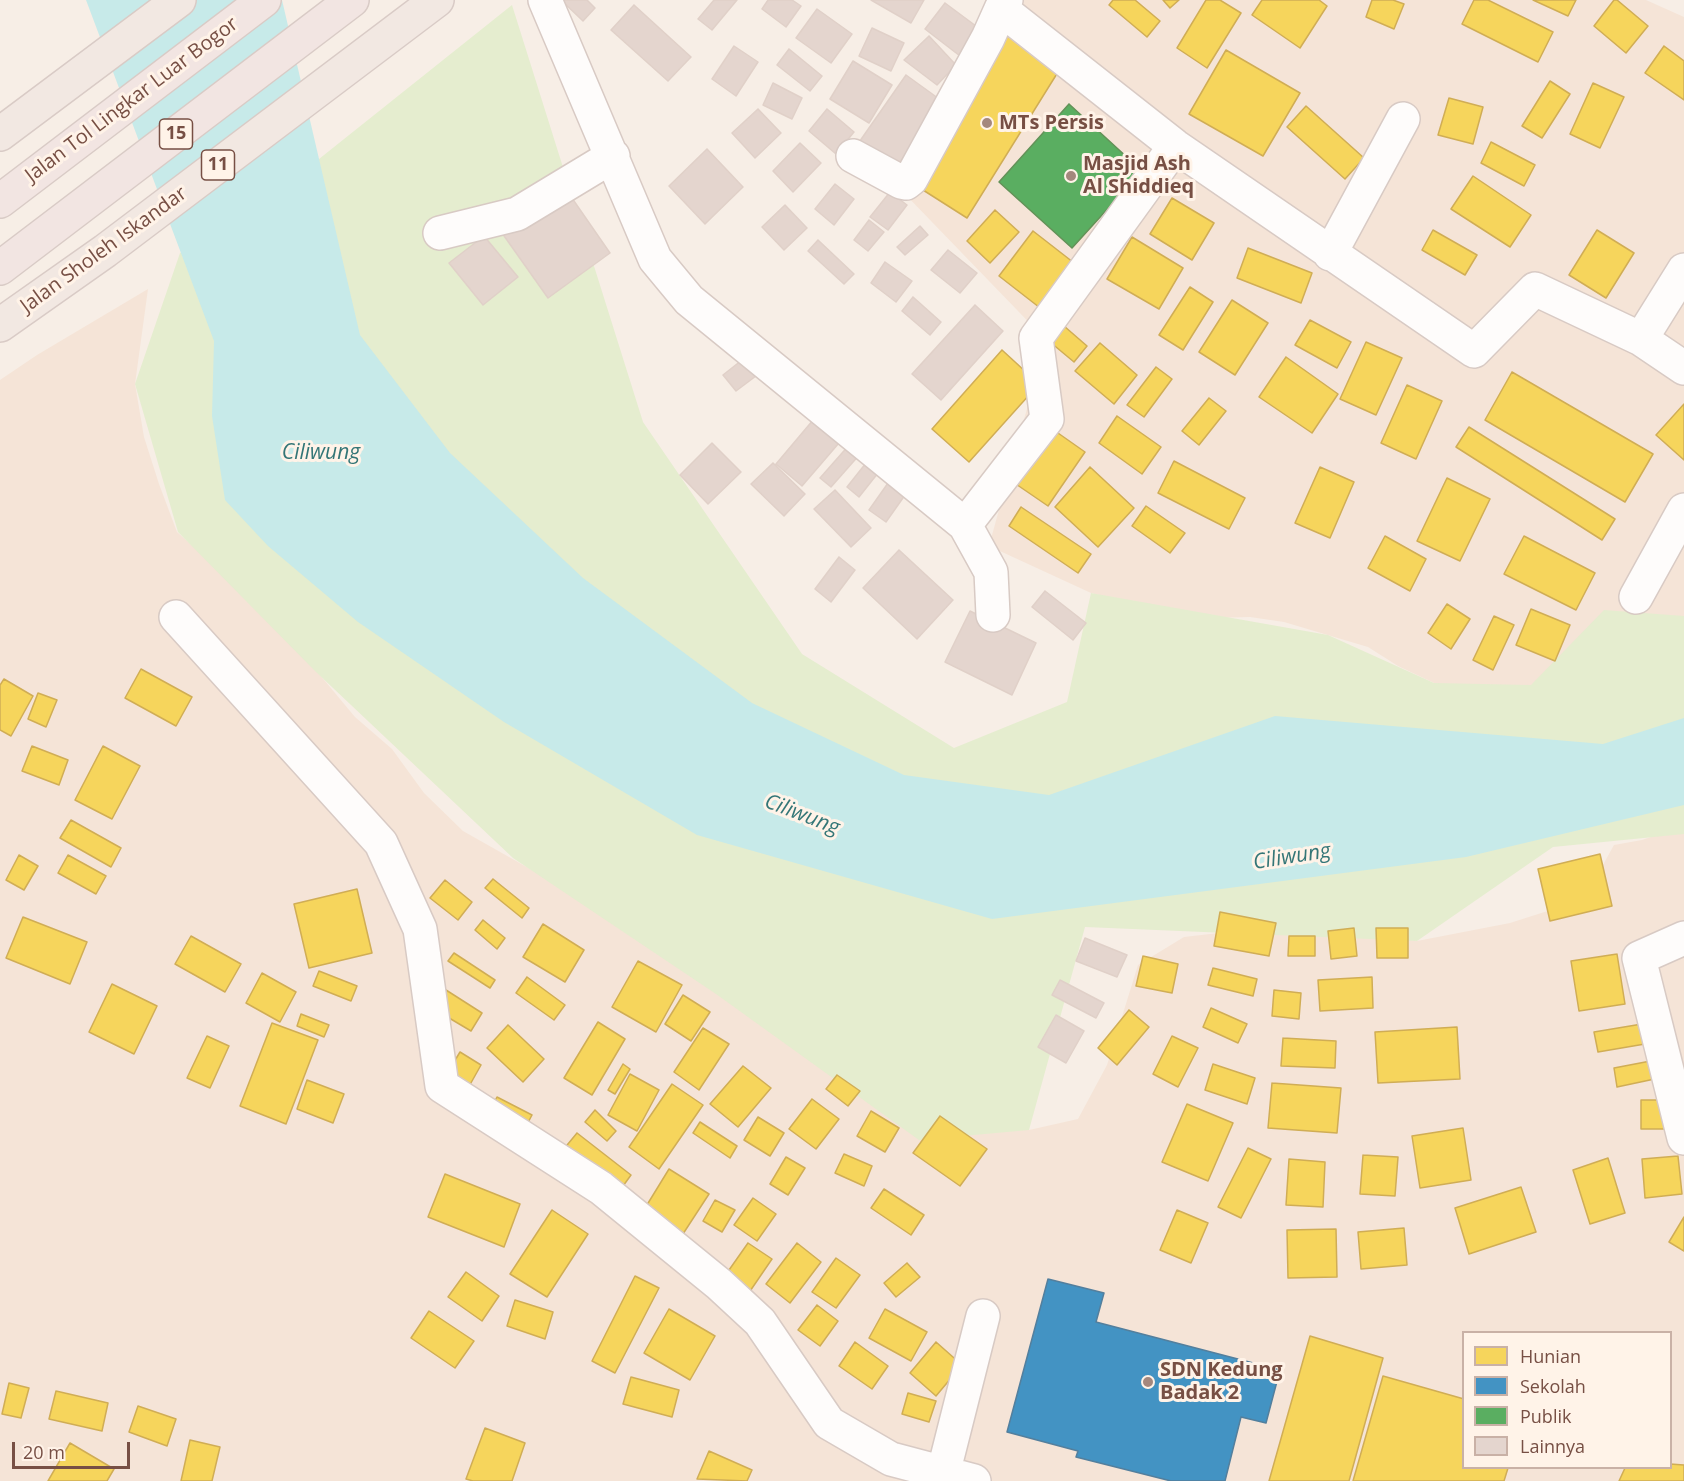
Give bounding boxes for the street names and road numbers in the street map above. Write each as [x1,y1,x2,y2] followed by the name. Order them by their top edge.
[21,12,243,188] street label: Jalan Tol Lingkar Luar Bogor
[160,119,192,149] road number: 15
[202,150,234,180] road number: 11
[16,182,192,318] street label: Jalan Sholeh Iskandar

